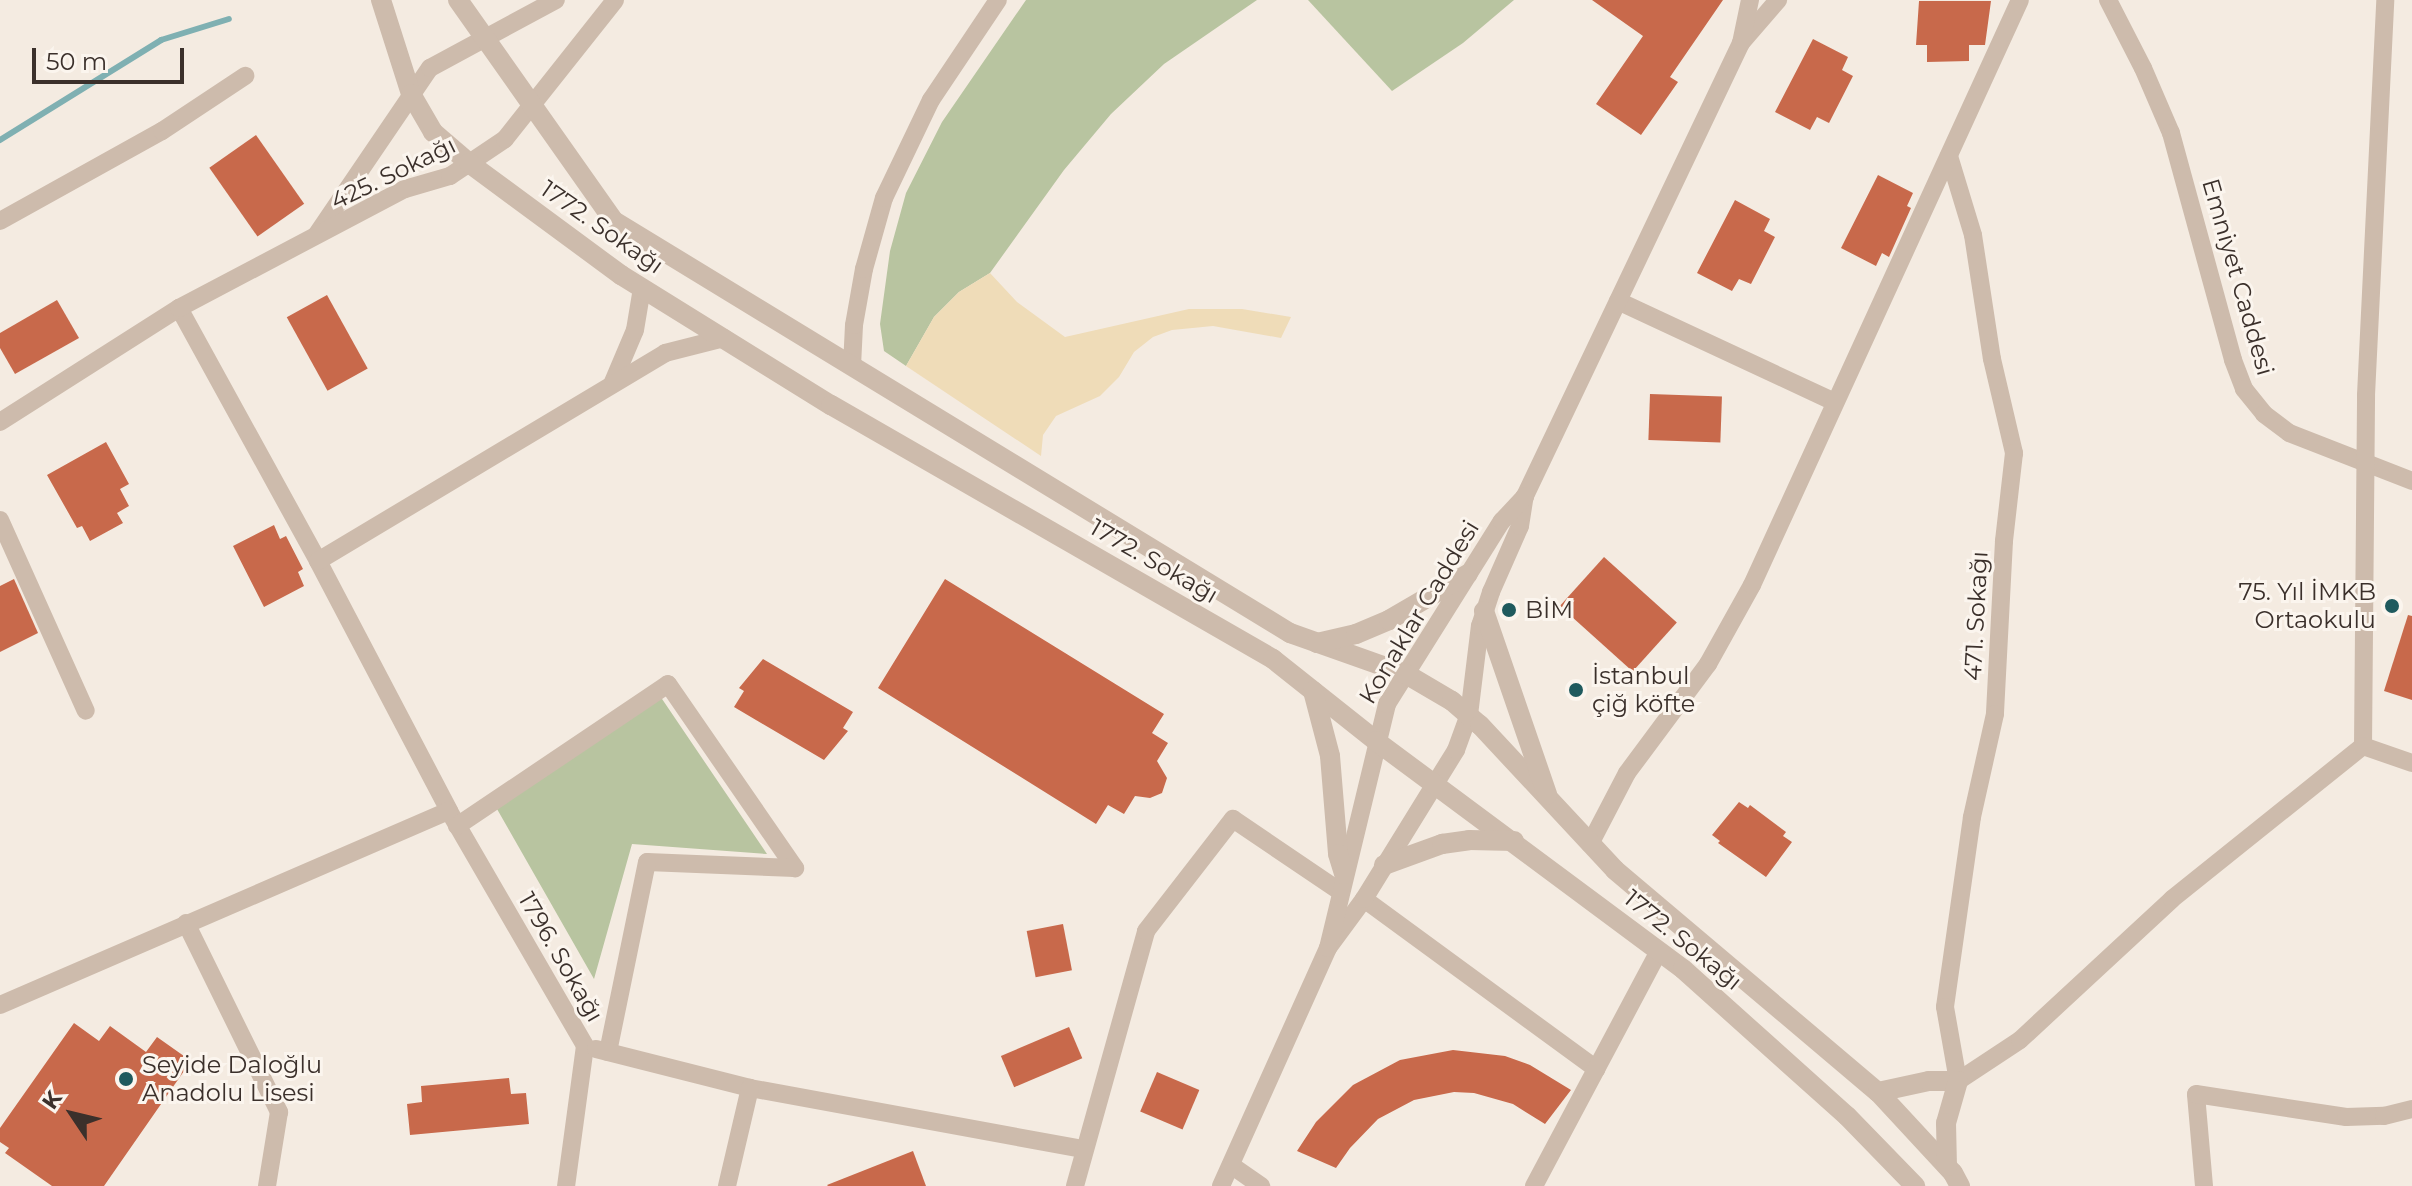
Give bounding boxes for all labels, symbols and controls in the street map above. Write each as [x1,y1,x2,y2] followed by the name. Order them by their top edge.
[36,32,188,82] scale bar
[46,47,107,76] text: 50 m
[326,130,460,216] street label: 425. Sokağı
[535,174,669,280] street label: 1772. Sokağı
[2196,175,2280,379] street label: Emniyet Caddesi
[1085,513,1223,609] street label: 1772. Sokağı
[1353,515,1485,709] street label: Konaklar Caddesi
[1958,550,1994,682] street label: 471. Sokağı
[2239,578,2376,634] place label: 75. Yıl İMKB Ortaokulu
[1525,596,1573,624] place label: BİM
[2383,597,2401,615] marker: 75. Yıl İMKB Ortaokulu
[1500,601,1518,619] marker: BİM
[1592,662,1695,718] place label: İstanbul çiğ köfte
[1567,681,1585,699] marker: İstanbul çiğ köfte
[1618,884,1748,996] street label: 1772. Sokağı
[512,887,610,1027] street label: 1796. Sokağı
[142,1051,322,1107] place label: Seyide Daloğlu Anadolu Lisesi
[117,1070,135,1088] marker: Seyide Daloğlu Anadolu Lisesi
[32,1074,112,1154] north arrow
[36,1086,68,1114] text: K

